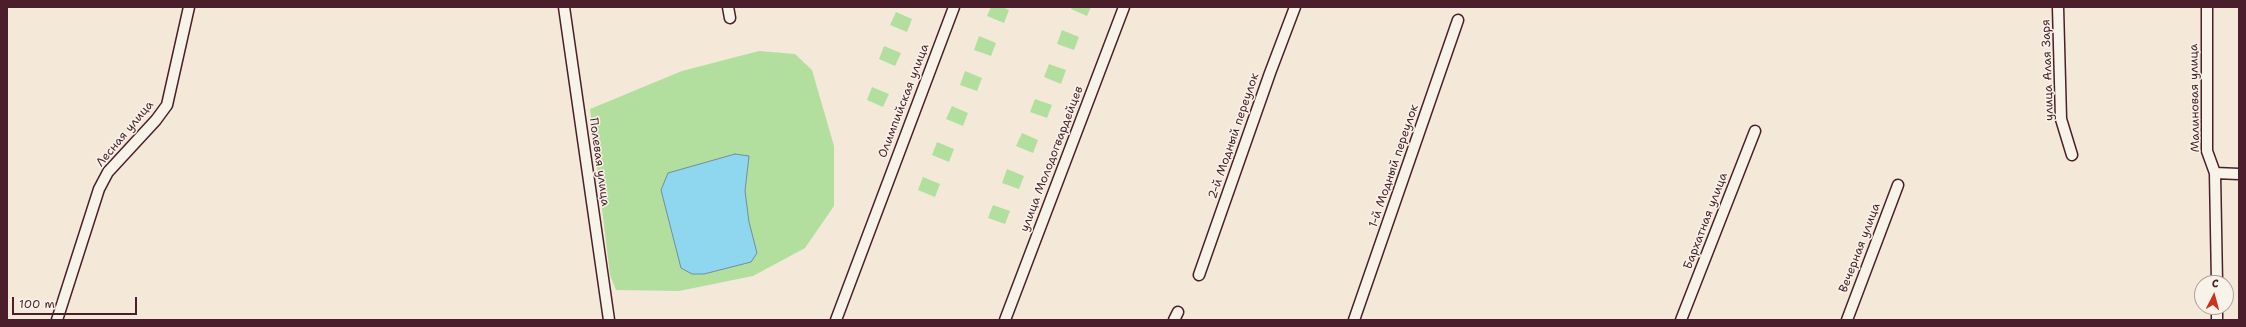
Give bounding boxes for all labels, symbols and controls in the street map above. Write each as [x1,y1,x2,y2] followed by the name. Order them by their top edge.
[2039,19,2057,121] street label: улица Алая Заря
[876,42,932,160] street label: Олимпийская улица
[2187,43,2203,153] street label: Малиновая улица
[1206,71,1262,201] street label: 2-й Модный переулок
[1018,84,1086,234] street label: улица Молодогвардейцев
[93,98,157,170] street label: Лесная улица
[1366,103,1422,229] street label: 1-й Модный переулок
[586,117,612,207] street label: Полевая улица
[1681,171,1731,271] street label: Бархатная улица
[1836,201,1884,295] street label: Вечерная улица
[2194,275,2234,315] north arrow
[2211,276,2219,291] text: С
[14,289,139,315] scale bar
[19,296,55,312] text: 100 m

